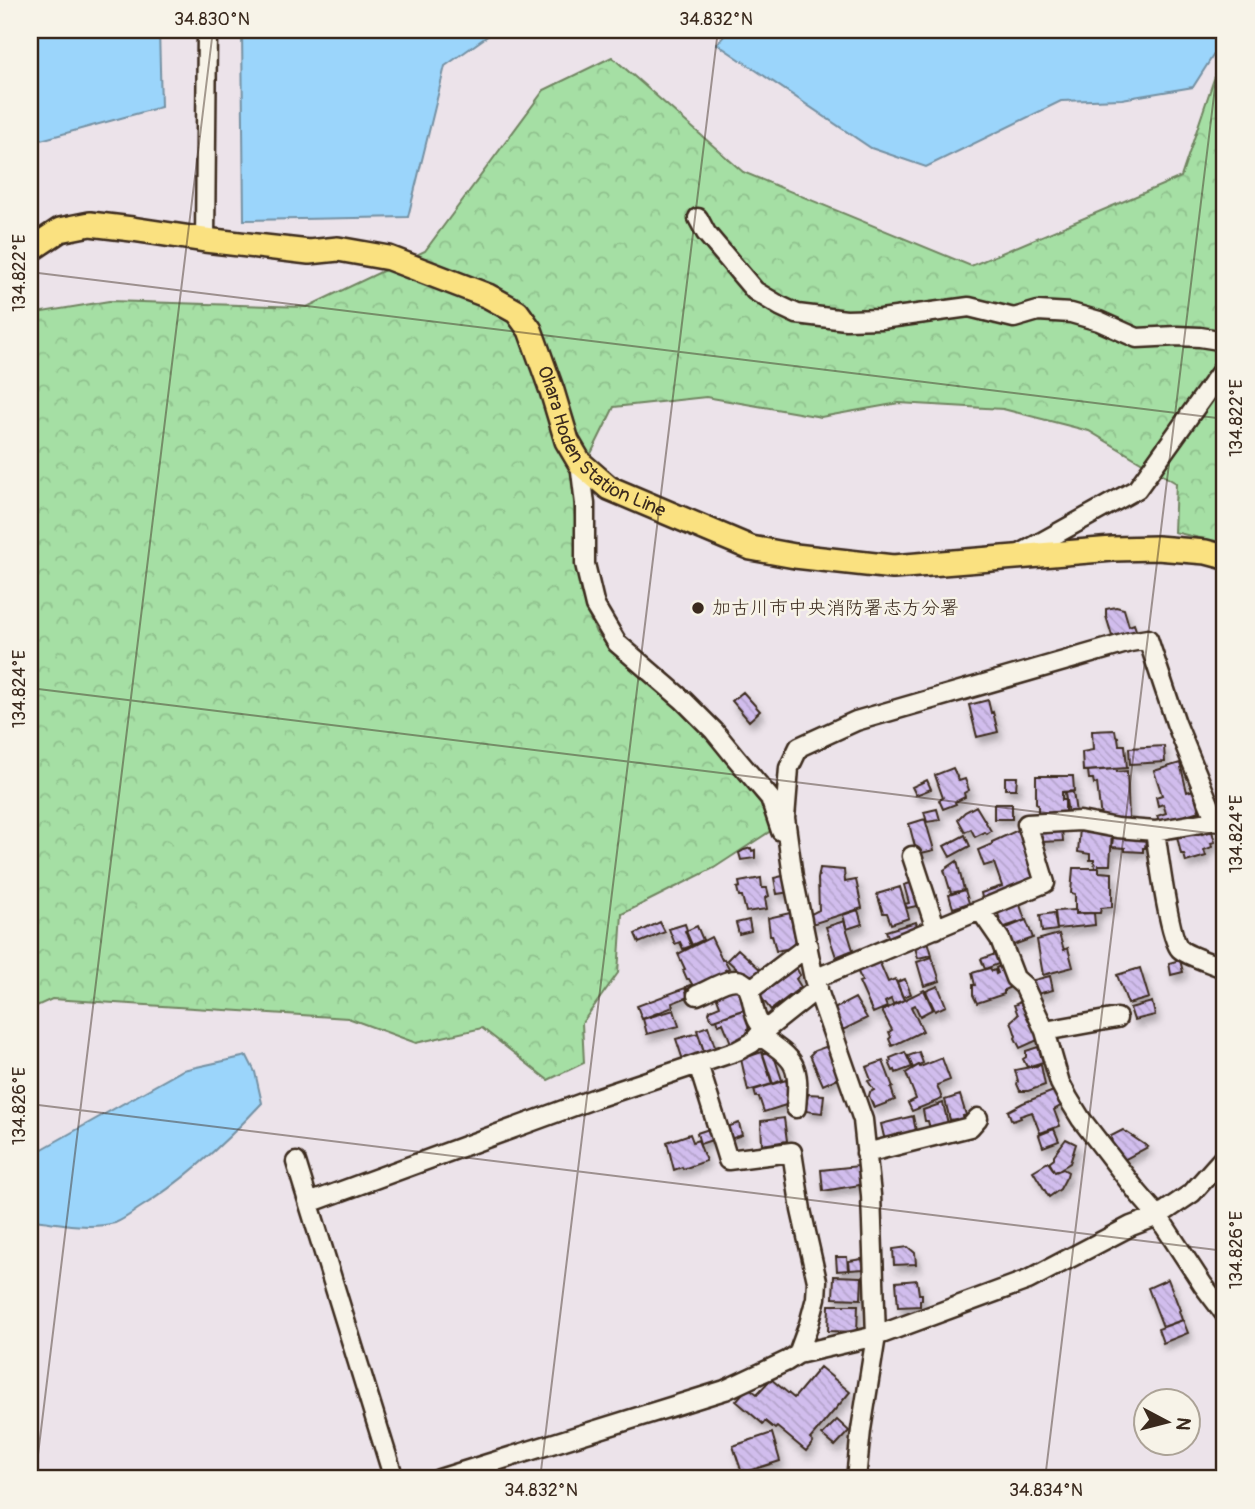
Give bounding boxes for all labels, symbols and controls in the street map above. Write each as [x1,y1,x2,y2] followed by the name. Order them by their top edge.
[174,8,250,31] text: 34.830°N
[679,8,753,31] text: 34.832°N
[8,234,31,312] text: 134.822°E
[532,363,670,523] street label: Ohara Hoden Station Line
[1225,379,1248,457] text: 134.822°E
[712,596,959,620] place label: 加古川市中央消防署志方分署
[690,600,706,616] marker: 加古川市中央消防署志方分署
[8,650,31,728] text: 134.824°E
[1225,795,1248,873] text: 134.824°E
[8,1067,31,1145] text: 134.826°E
[1225,1211,1248,1289] text: 134.826°E
[1132,1386,1202,1456] north arrow
[1170,1416,1196,1432] text: N
[504,1479,578,1502] text: 34.832°N
[1009,1479,1083,1502] text: 34.834°N

